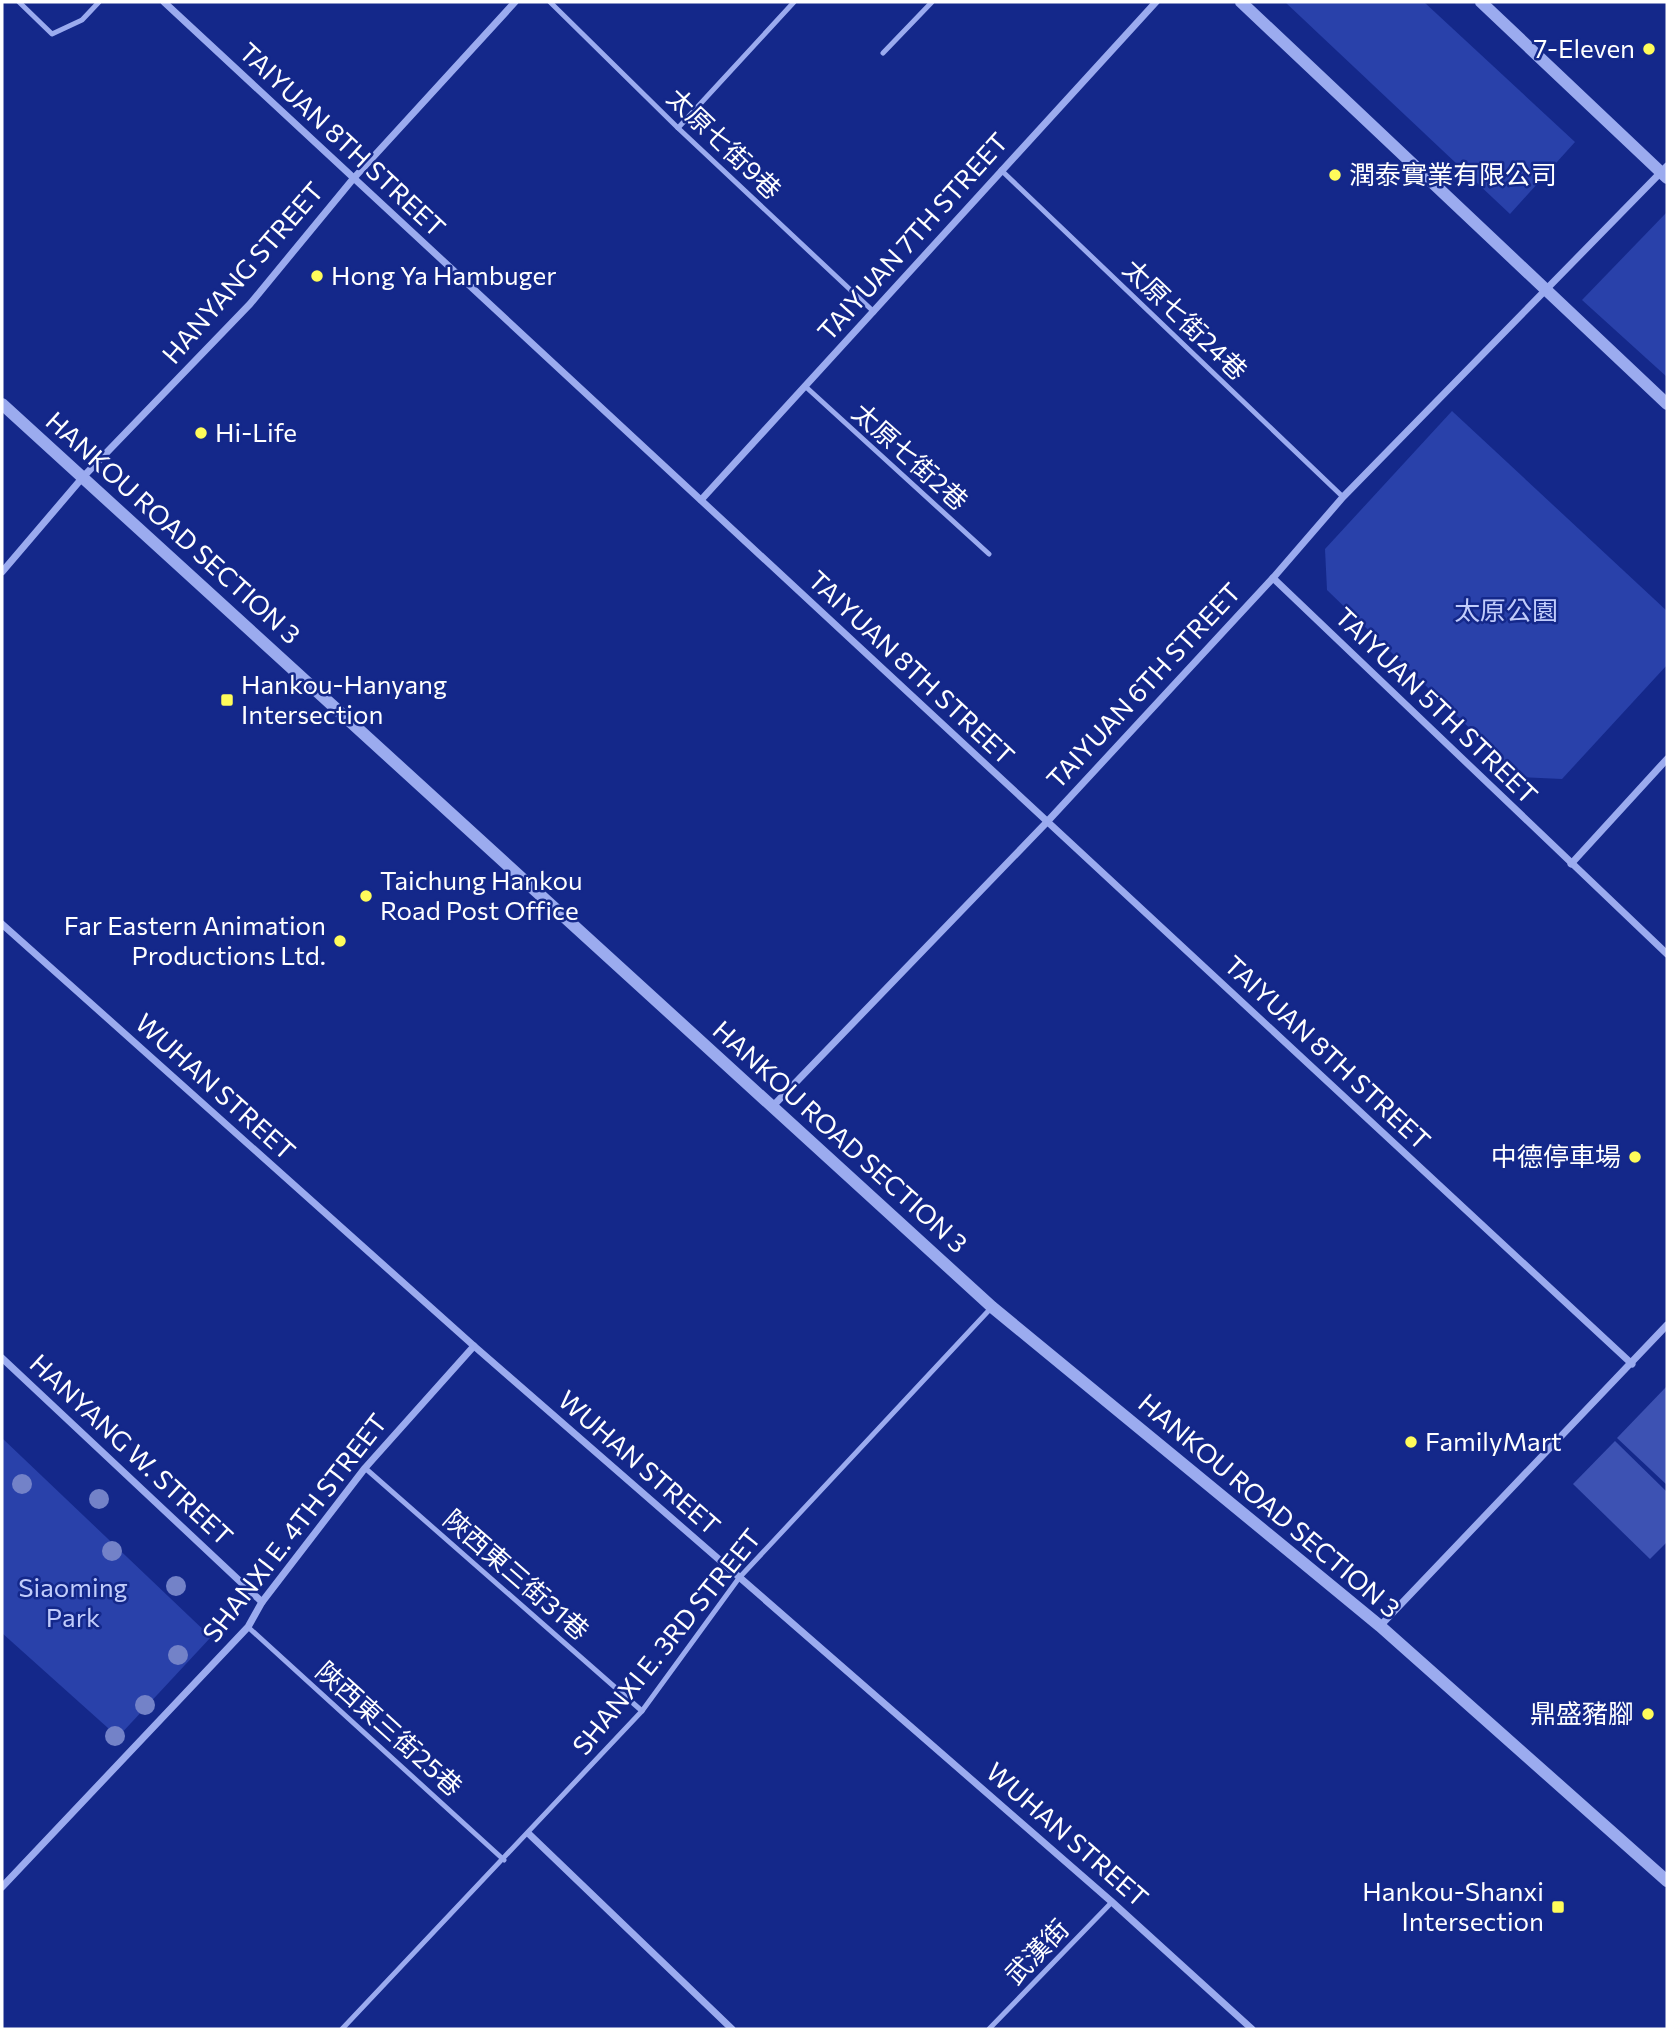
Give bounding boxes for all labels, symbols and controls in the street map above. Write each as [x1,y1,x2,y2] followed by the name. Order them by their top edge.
[1533,32,1635,63] place label: 7-Eleven
[234,36,452,242] street label: TAIYUAN 8TH STREET
[1641,41,1657,57] marker: 7-Eleven
[662,81,788,205] street label: 太原七街9巷
[810,126,1013,346] street label: TAIYUAN 7TH STREET
[1349,158,1557,189] place label: 潤泰實業有限公司
[1327,167,1343,183] marker: 潤泰實業有限公司
[155,175,329,369] street label: HANYANG STREET
[1118,252,1254,385] street label: 太原七街24巷
[331,259,557,290] place label: Hong Ya Hambuger
[309,268,325,284] marker: Hong Ya Hambuger
[847,396,975,516] street label: 太原七街2巷
[40,404,308,649] street label: HANKOU ROAD SECTION 3
[215,416,297,447] place label: Hi-Life
[193,425,209,441] marker: Hi-Life
[803,564,1021,770] street label: TAIYUAN 8TH STREET
[1040,576,1246,794] street label: TAIYUAN 6TH STREET
[1454,594,1558,625] park label: 太原公園
[1329,600,1545,810] street label: TAIYUAN 5TH STREET
[241,668,447,729] place label: Hankou-Hanyang Intersection
[219,692,235,708] marker: Hankou-Hanyang Intersection
[380,864,583,925] place label: Taichung Hankou Road Post Office
[358,888,374,904] marker: Taichung Hankou Road Post Office
[64,909,326,970] place label: Far Eastern Animation Productions Ltd.
[332,933,348,949] marker: Far Eastern Animation Productions Ltd.
[1219,949,1437,1155] street label: TAIYUAN 8TH STREET
[130,1006,302,1166] street label: WUHAN STREET
[707,1013,975,1258] street label: HANKOU ROAD SECTION 3
[1491,1140,1621,1171] place label: 中德停車場
[1627,1149,1643,1165] marker: 中德停車場
[24,1347,240,1551] street label: HANYANG W. STREET
[553,1383,727,1541] street label: WUHAN STREET
[1133,1386,1407,1623] street label: HANKOU ROAD SECTION 3
[195,1407,392,1647] street label: SHANXI E. 4TH STREET
[1425,1425,1562,1456] place label: FamilyMart
[1403,1434,1419,1450] marker: FamilyMart
[438,1502,596,1645] street label: 陜西東三街31巷
[565,1522,767,1760] street label: SHANXI E. 3RD STREET
[18,1571,128,1632] park label: Siaoming Park
[311,1654,469,1801] street label: 陜西東三街25巷
[1530,1697,1634,1728] place label: 鼎盛豬腳
[1640,1706,1656,1722] marker: 鼎盛豬腳
[981,1755,1155,1913] street label: WUHAN STREET
[1362,1875,1544,1936] place label: Hankou-Shanxi Intersection
[1550,1899,1566,1915] marker: Hankou-Shanxi Intersection
[998,1912,1074,1990] street label: 武漢街

